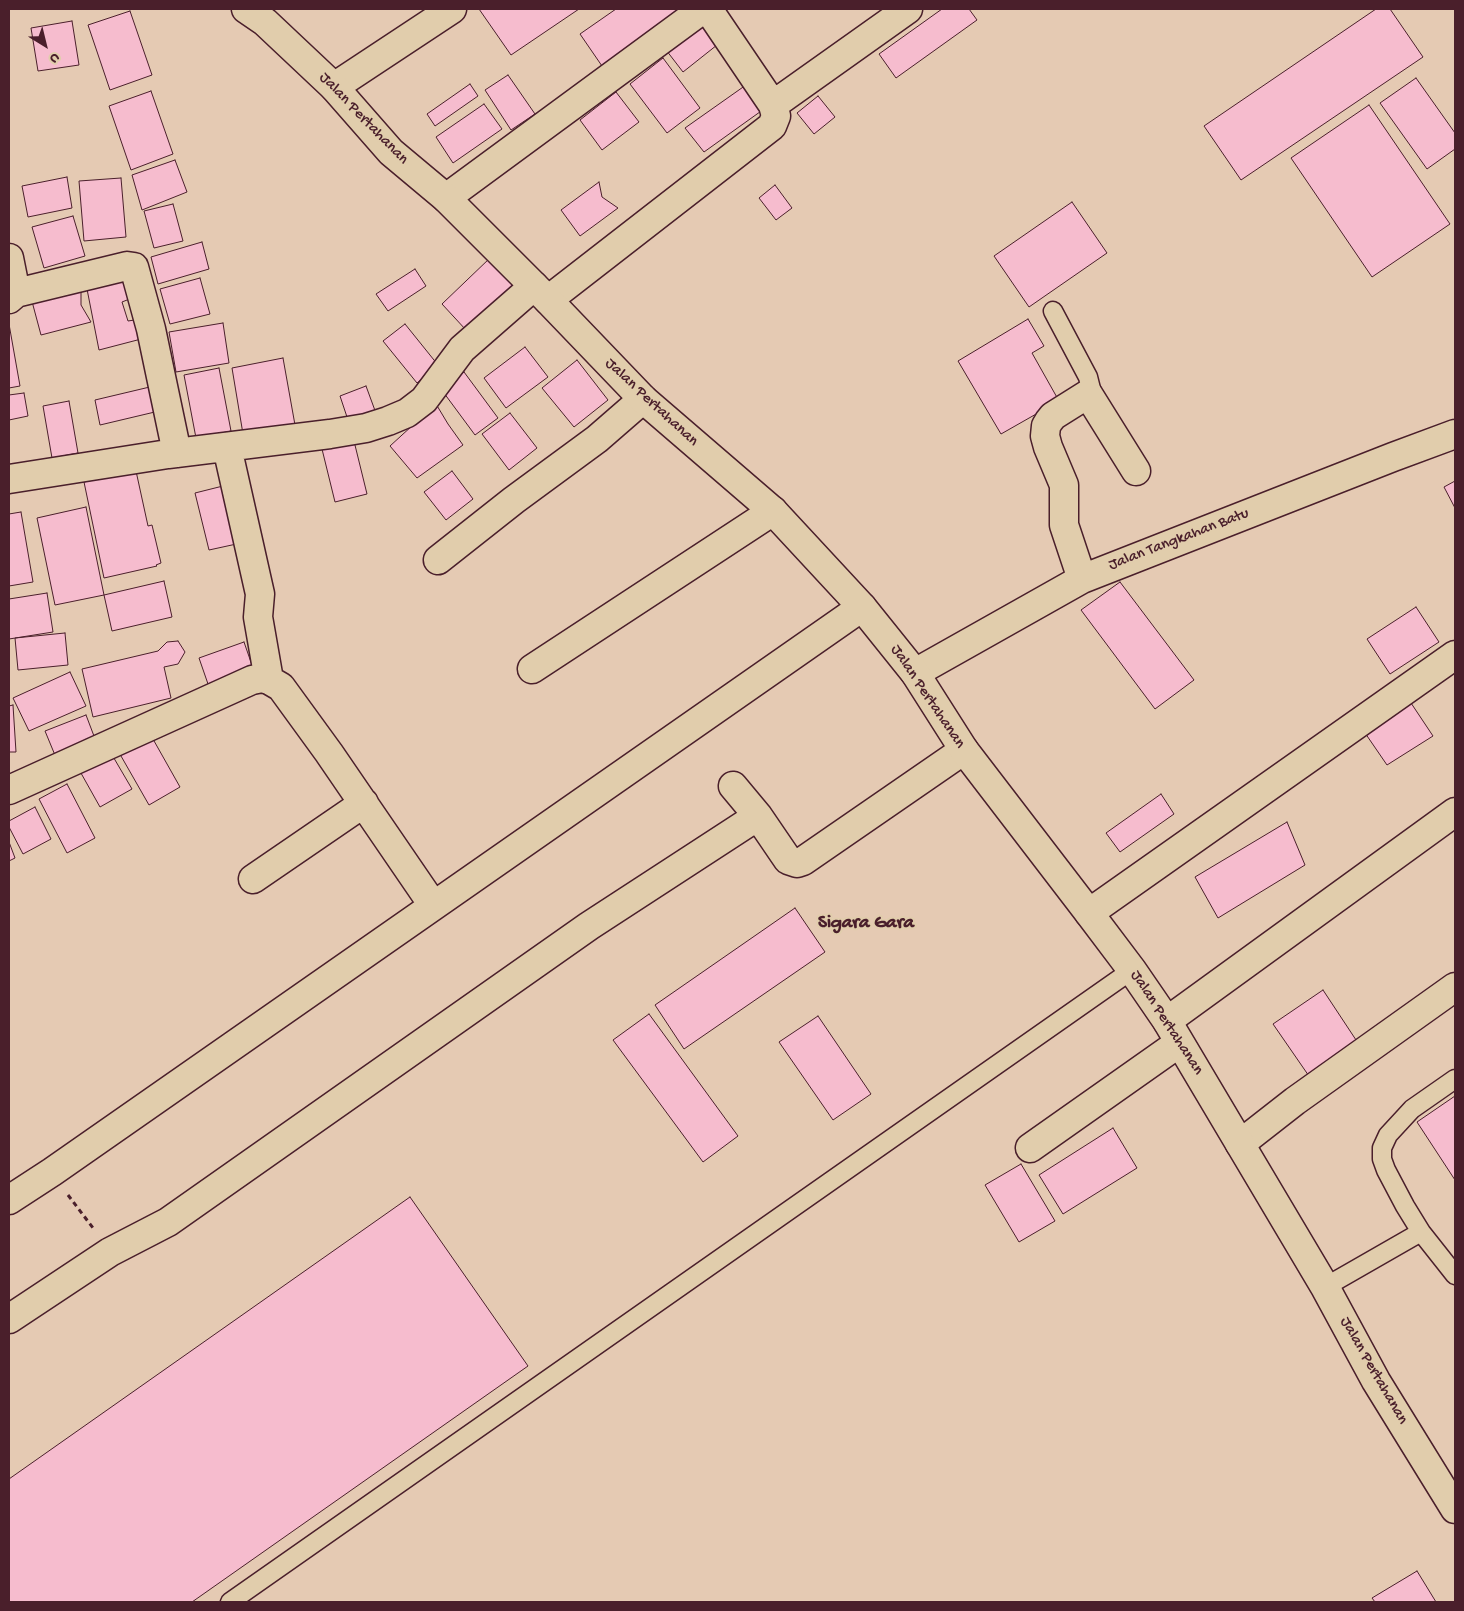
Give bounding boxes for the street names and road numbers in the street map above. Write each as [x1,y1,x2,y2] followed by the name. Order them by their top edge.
[314,69,412,169] street label: Jalan Pertahanan
[600,355,702,451] street label: Jalan Pertahanan
[1106,504,1252,576] street label: Jalan Tangkahan Batu
[885,642,969,752] street label: Jalan Pertahanan
[1125,967,1207,1079] street label: Jalan Pertahanan
[1334,1314,1412,1428] street label: Jalan Pertahanan

